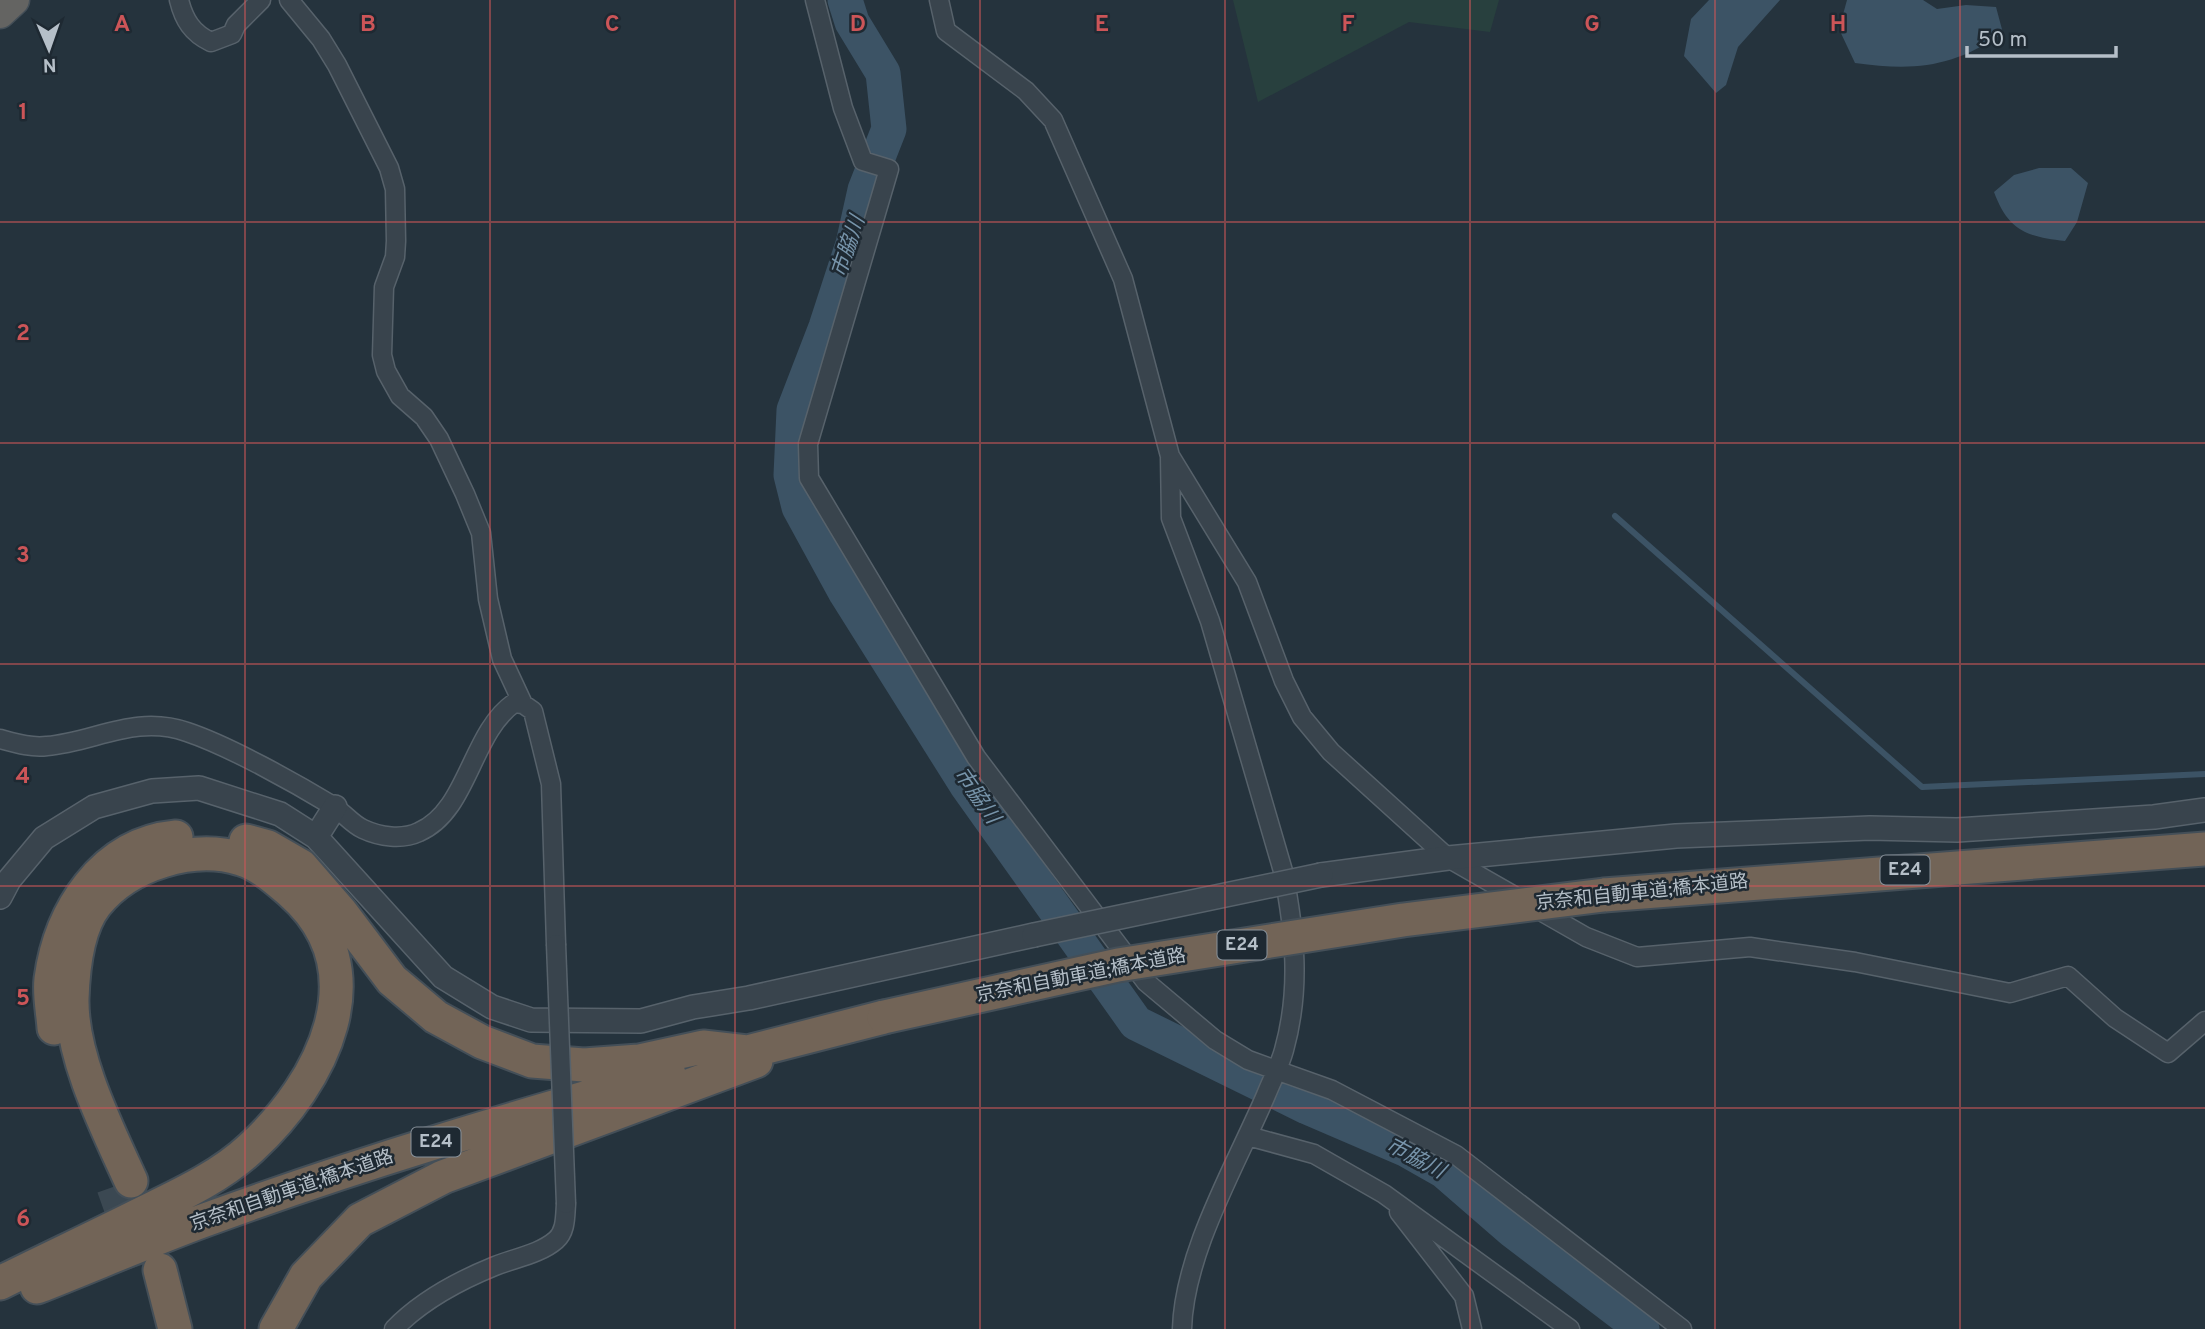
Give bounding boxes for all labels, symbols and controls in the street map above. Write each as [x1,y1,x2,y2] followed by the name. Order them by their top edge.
[114,11,130,40] text: A
[360,11,376,40] text: B
[605,11,619,40] text: C
[850,11,866,40] text: D
[1095,11,1109,40] text: E
[1341,11,1355,40] text: F
[1584,11,1600,40] text: G
[1830,11,1846,40] text: H
[14,14,84,84] north arrow
[1967,14,2116,58] scale bar
[1978,27,2027,54] text: 50 m
[42,52,57,76] text: N
[18,99,28,128] text: 1
[826,211,873,281] water label: 市脇川
[16,320,30,349] text: 2
[16,542,30,571] text: 3
[947,762,1006,831] water label: 市脇川
[16,763,30,792] text: 4
[1881,856,1930,884] road number: E24
[1535,870,1749,916] street label: 京奈和自動車道;橋本道路
[1218,930,1266,960] road number: E24
[974,944,1188,1008] street label: 京奈和自動車道;橋本道路
[16,985,30,1014] text: 5
[412,1128,460,1156] road number: E24
[1381,1132,1451,1187] water label: 市脇川
[187,1145,397,1237] street label: 京奈和自動車道;橋本道路
[16,1206,30,1235] text: 6

